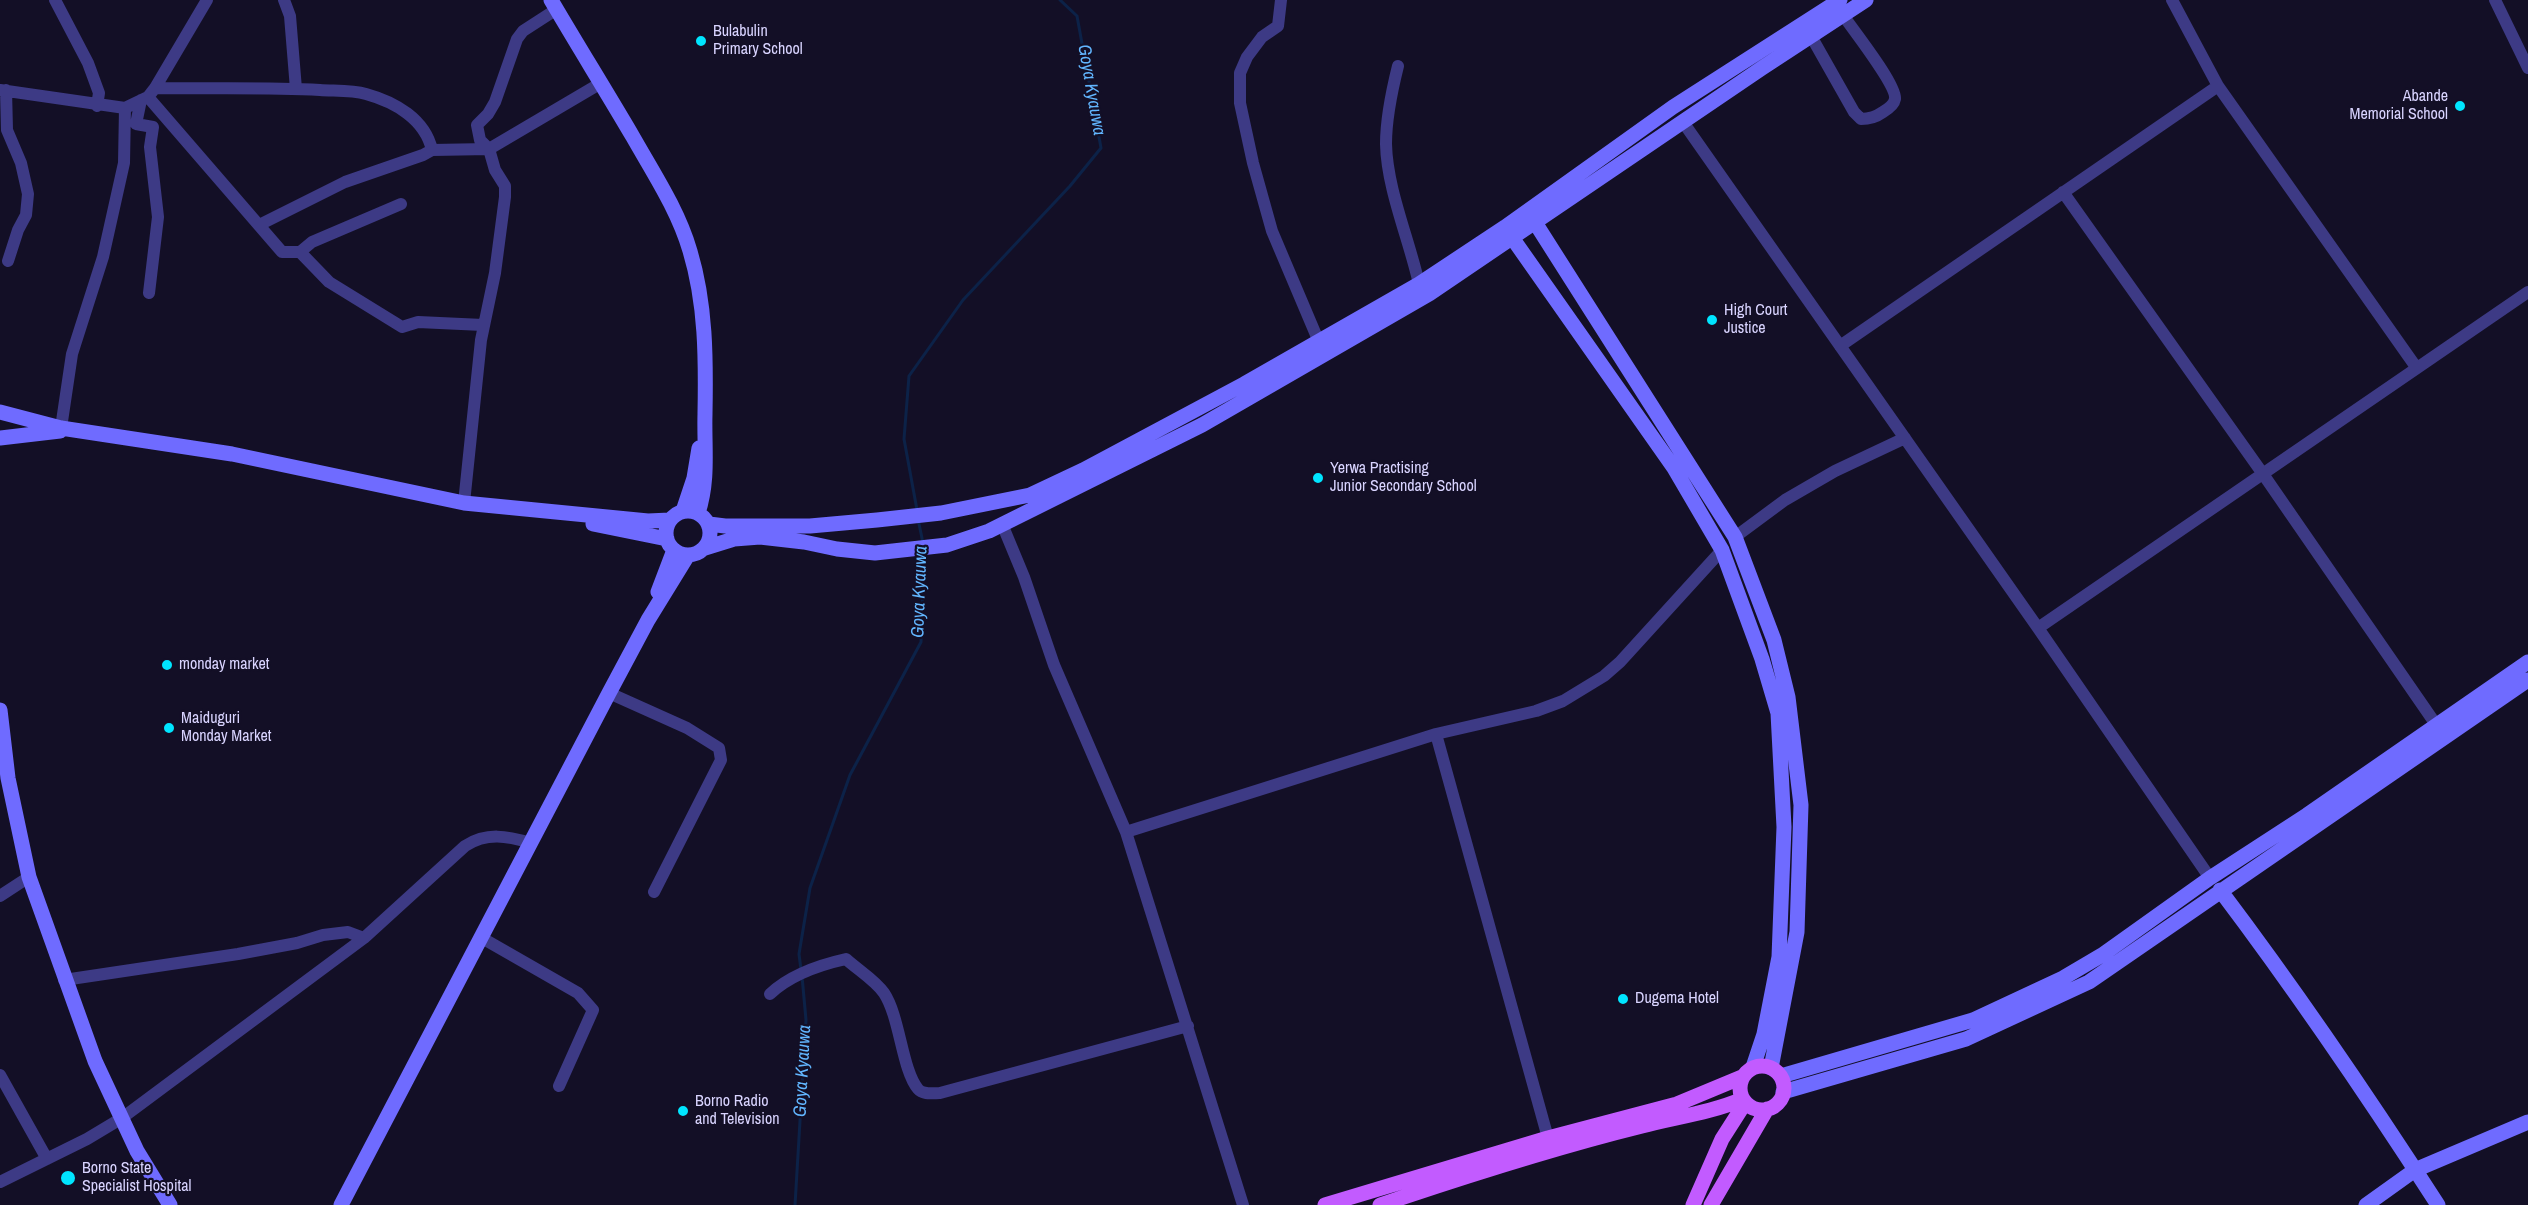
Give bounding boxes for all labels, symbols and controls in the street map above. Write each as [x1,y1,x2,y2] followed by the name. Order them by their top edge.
[713,22,803,60] place label: Bulabulin Primary School
[694,34,708,48] marker: Bulabulin Primary School
[1072,43,1110,137] water label: Goya Kyauwa
[2350,87,2448,125] place label: Abande Memorial School
[2453,99,2467,113] marker: Abande Memorial School
[1724,301,1787,339] place label: High Court Justice
[1705,313,1719,327] marker: High Court Justice
[1330,459,1477,497] place label: Yerwa Practising Junior Secondary School
[1311,471,1325,485] marker: Yerwa Practising Junior Secondary School
[908,546,932,638] water label: Goya Kyauwa
[179,655,269,675] place label: monday market
[160,658,174,672] marker: monday market
[181,709,271,747] place label: Maiduguri Monday Market
[162,721,176,735] marker: Maiduguri Monday Market
[1635,989,1719,1009] place label: Dugema Hotel
[1616,992,1630,1006] marker: Dugema Hotel
[790,1025,816,1117] water label: Goya Kyauwa
[695,1092,780,1130] place label: Borno Radio and Television
[676,1104,690,1118] marker: Borno Radio and Television
[82,1159,191,1197] place label: Borno State Specialist Hospital
[59,1169,77,1187] marker: Borno State Specialist Hospital

